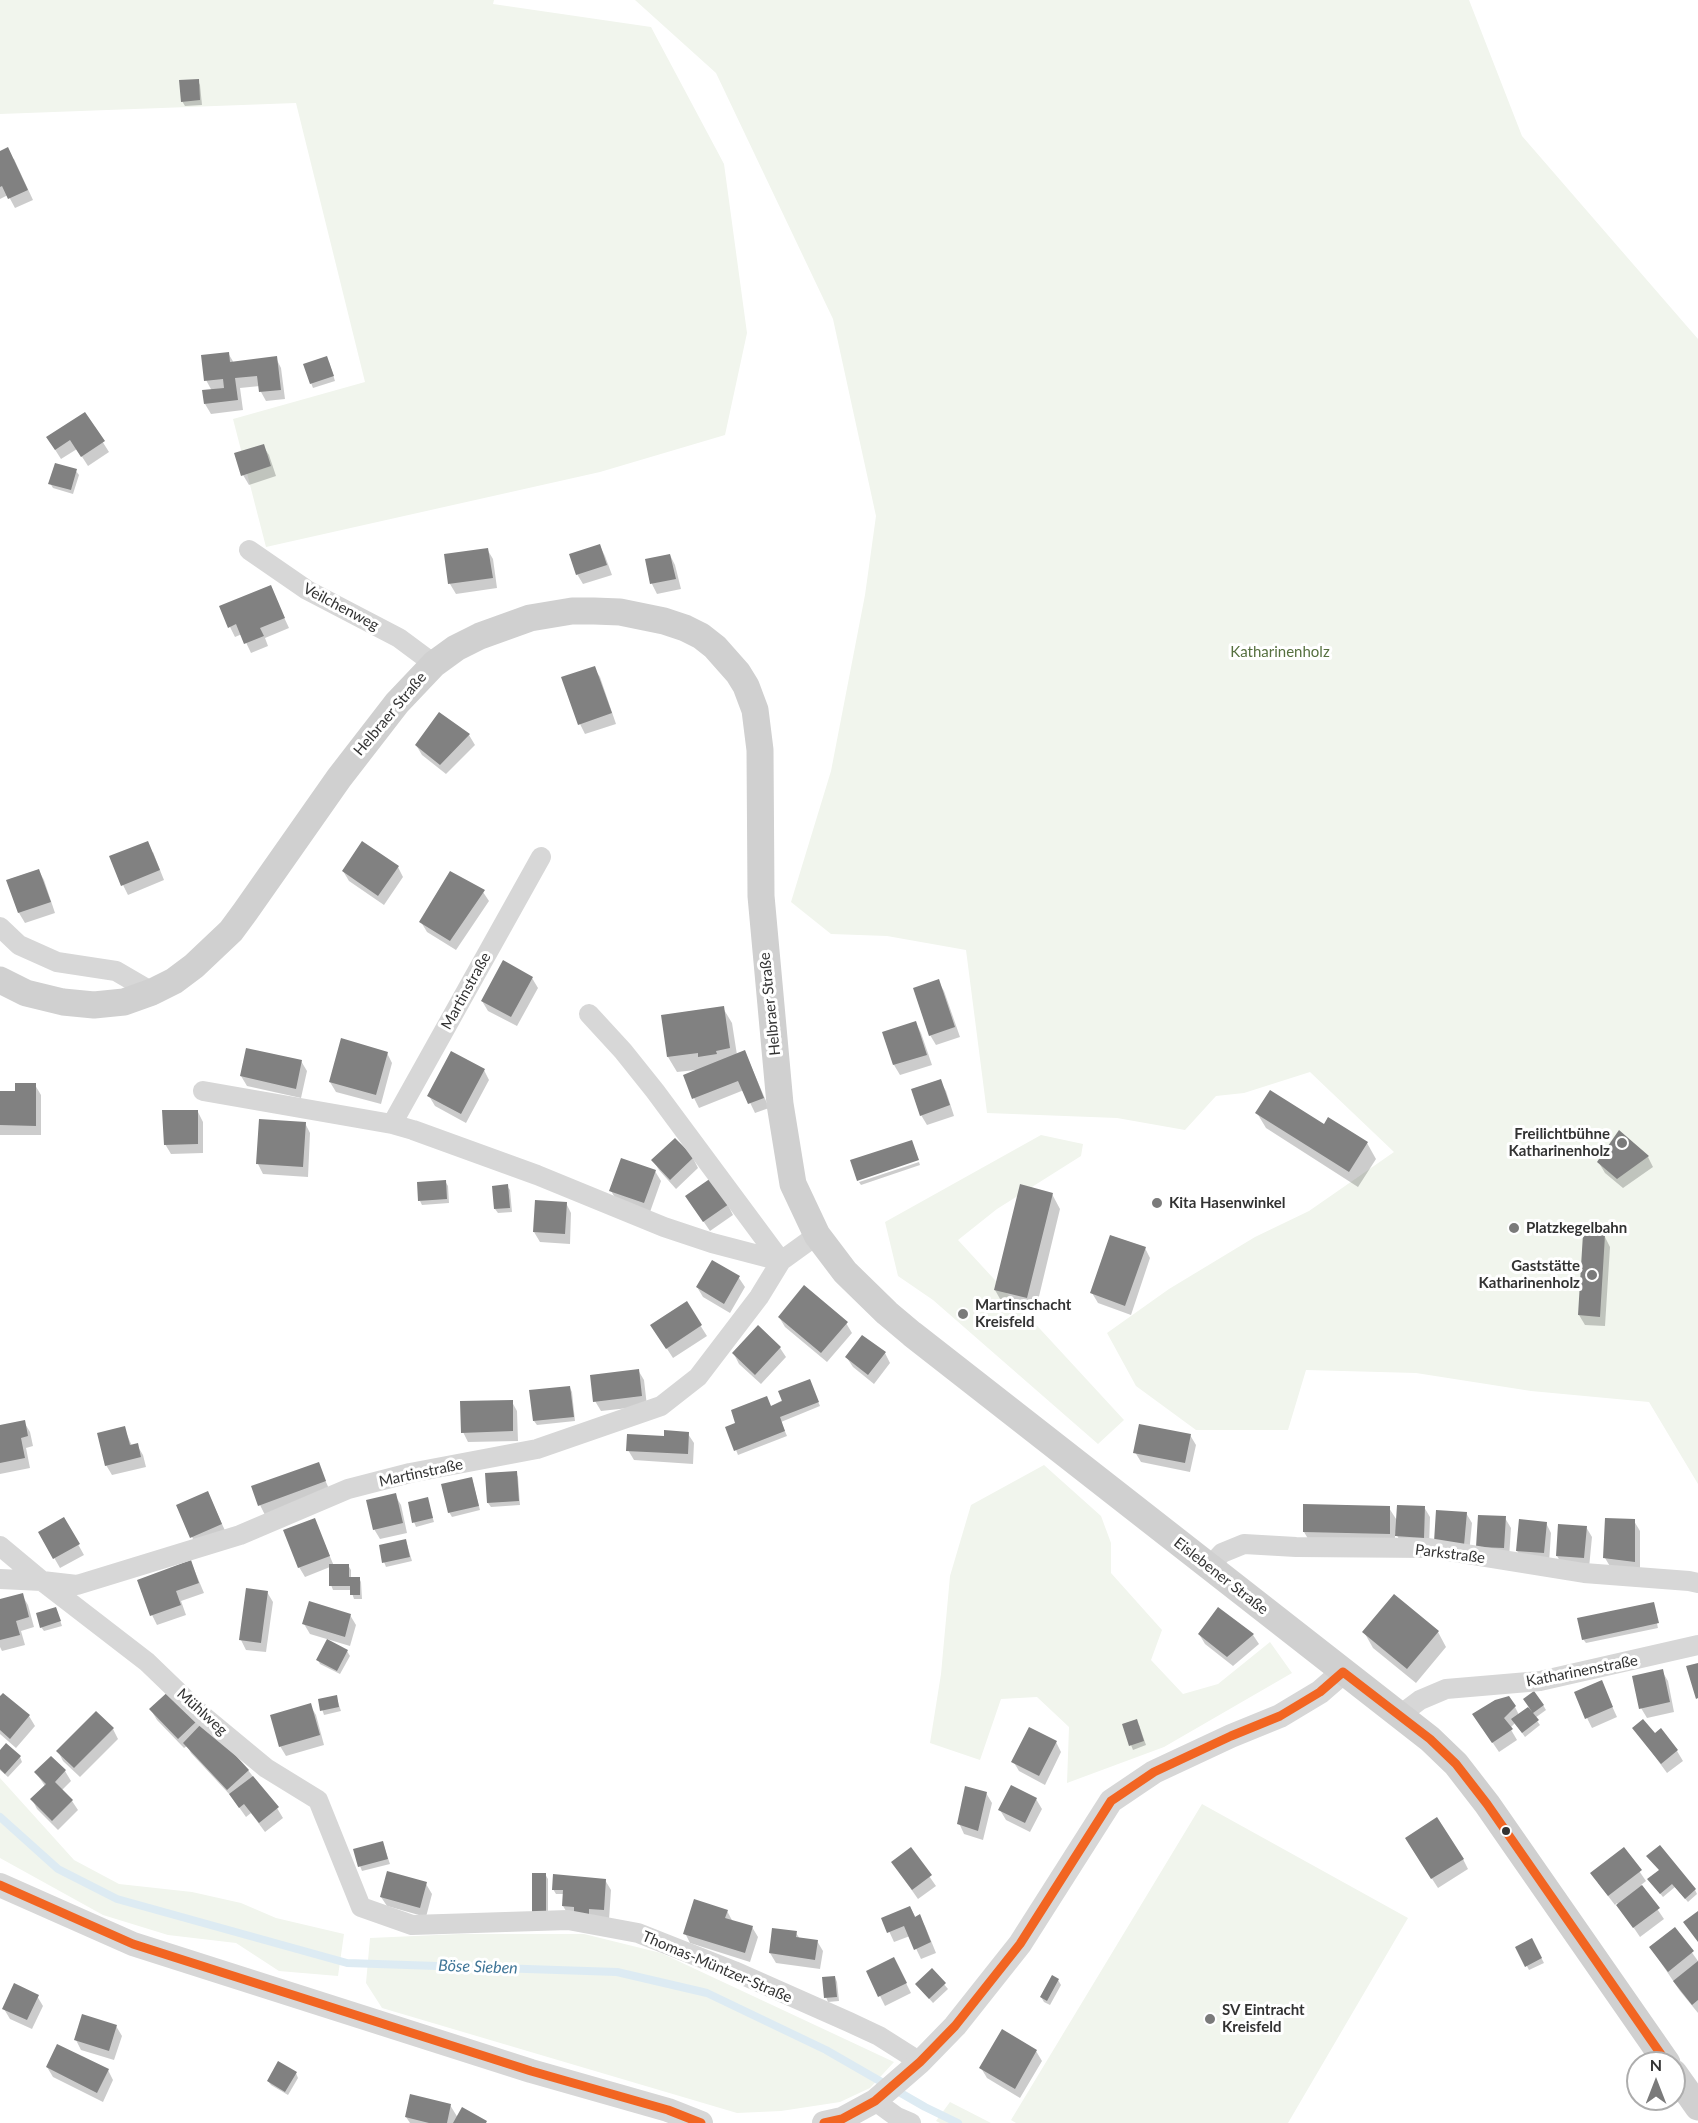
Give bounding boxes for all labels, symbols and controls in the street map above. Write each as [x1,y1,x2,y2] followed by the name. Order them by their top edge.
[300,580,382,634] street label: Veilchenweg
[1230,643,1330,661] park label: Katharinenholz
[350,669,430,759] street label: Helbraer Straße
[437,949,495,1033] street label: Martinstraße
[756,951,784,1057] street label: Helbraer Straße
[1509,1125,1610,1160] place label: Freilichtbühne Katharinenholz
[1615,1136,1629,1150] marker: Freilichtbühne Katharinenholz
[1169,1194,1286,1212] place label: Kita Hasenwinkel
[1150,1196,1164,1210] marker: Kita Hasenwinkel
[1526,1219,1627,1237] place label: Platzkegelbahn
[1507,1221,1521,1235] marker: Platzkegelbahn
[1479,1257,1580,1292] place label: Gaststätte Katharinenholz
[1585,1268,1599,1282] marker: Gaststätte Katharinenholz
[975,1296,1071,1331] place label: Martinschacht Kreisfeld
[956,1307,970,1321] marker: Martinschacht Kreisfeld
[377,1455,465,1491] street label: Martinstraße
[1170,1534,1272,1618] street label: Eislebener Straße
[1414,1541,1486,1567] street label: Parkstraße
[1525,1651,1639,1691] street label: Katharinenstraße
[173,1685,231,1739] street label: Mühlweg
[1500,1825,1512,1837] unlabelled marker
[639,1927,795,2007] street label: Thomas-Müntzer-Straße
[438,1956,518,1978] water label: Böse Sieben
[1222,2001,1305,2036] place label: SV Eintracht Kreisfeld
[1203,2012,1217,2026] marker: SV Eintracht Kreisfeld
[1626,2051,1686,2111] north arrow
[1650,2055,1662,2074] text: N

